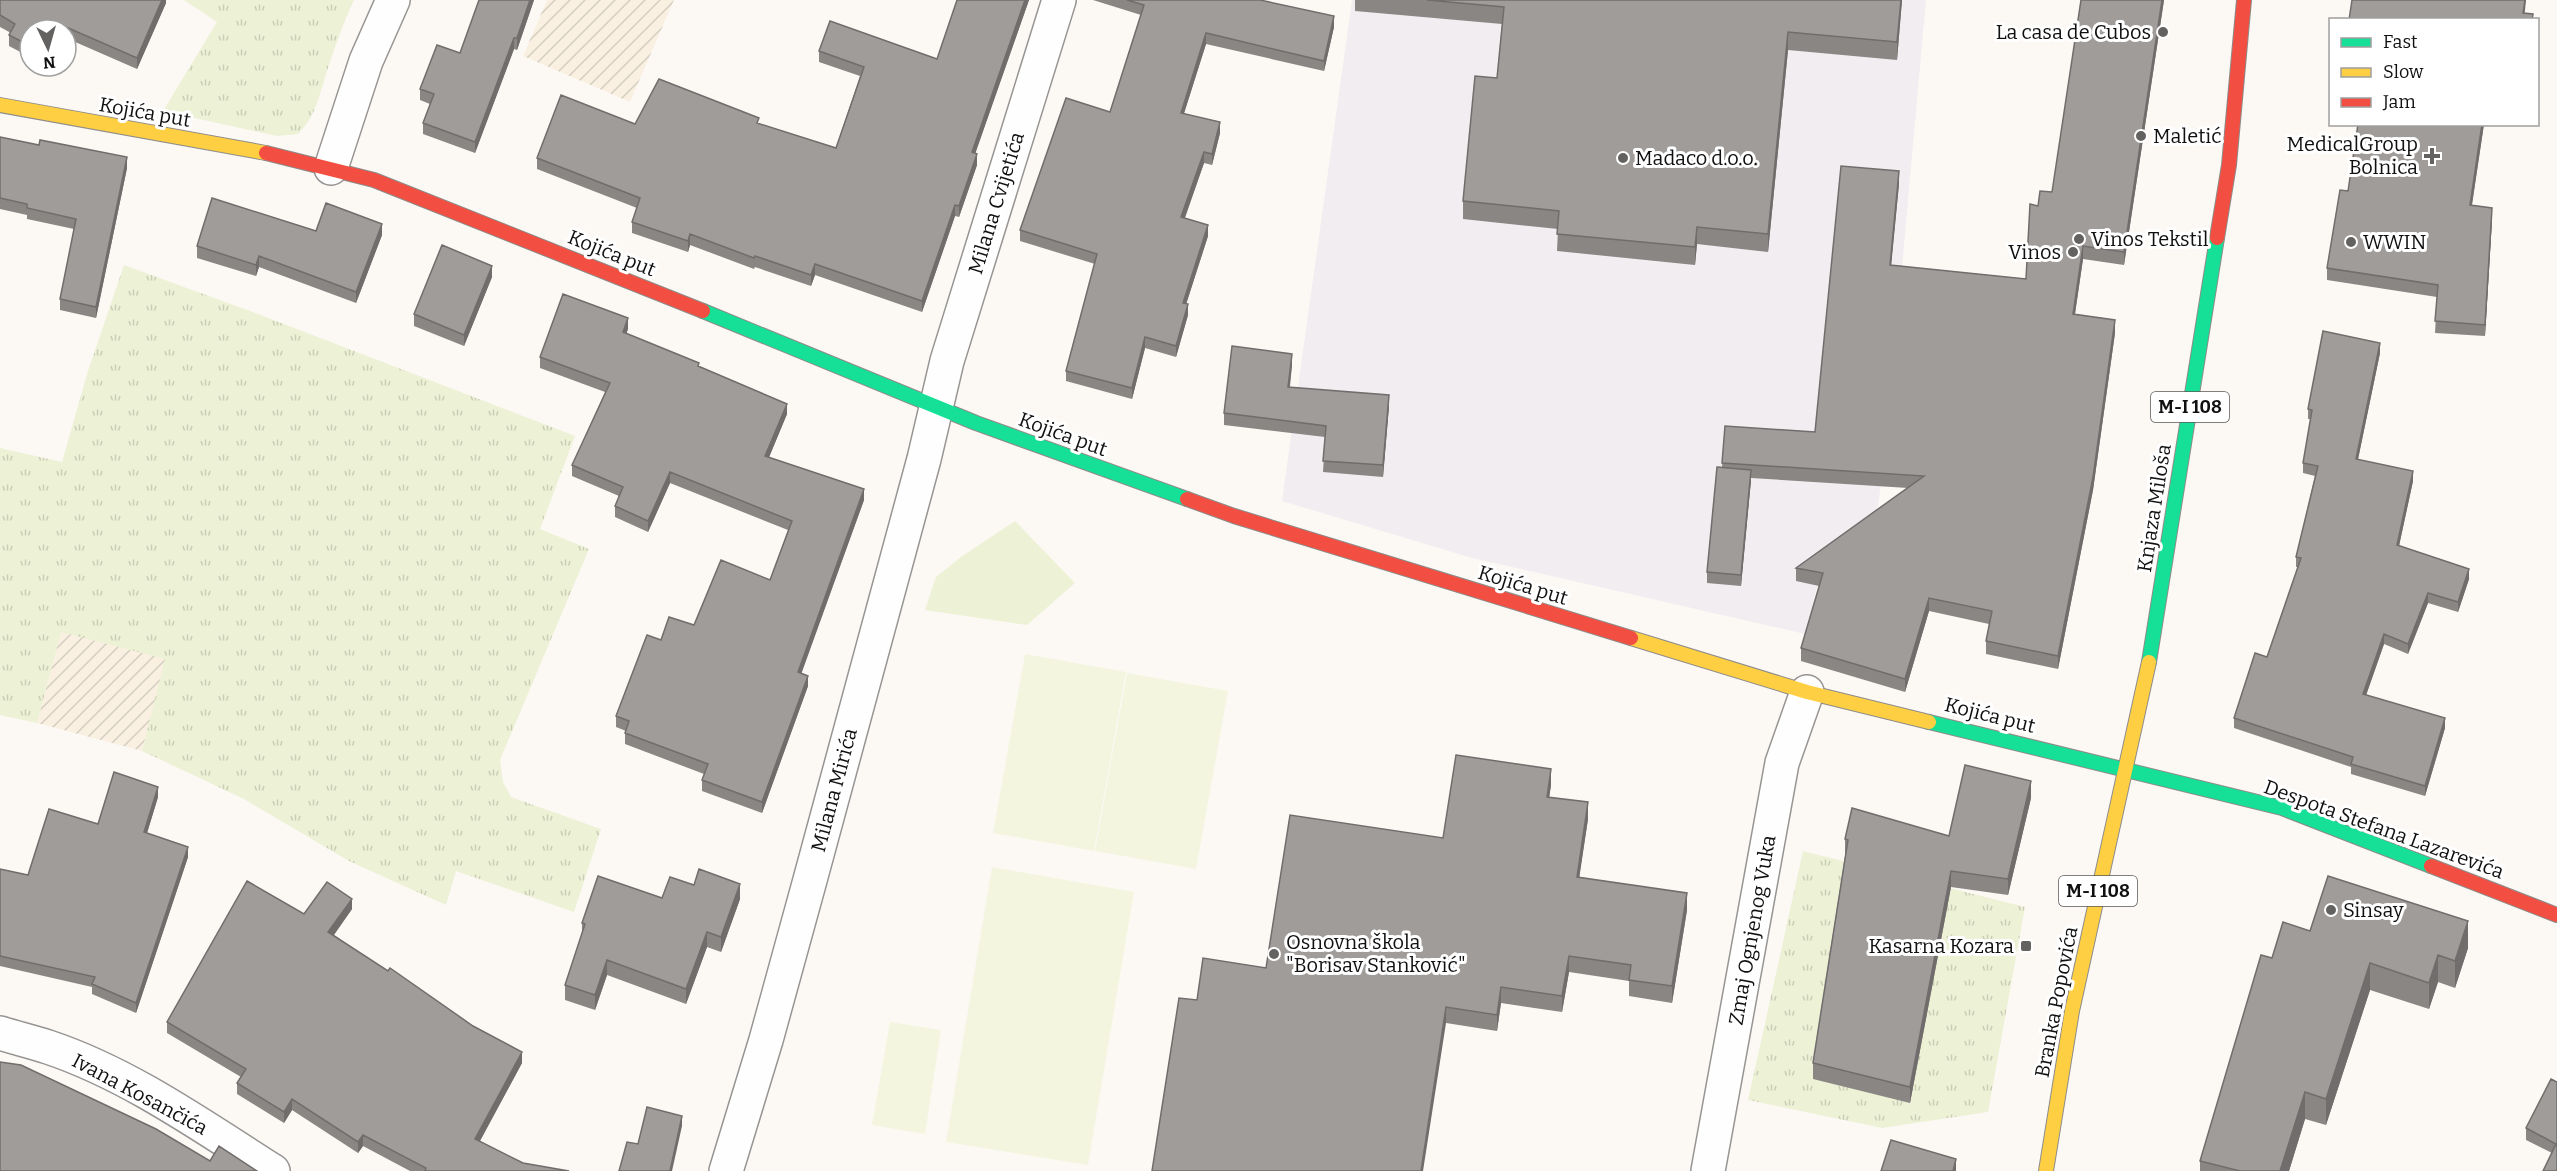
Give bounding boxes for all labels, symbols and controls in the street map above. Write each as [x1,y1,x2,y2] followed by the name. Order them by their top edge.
[18,18,78,78] north arrow
[2329,18,2539,126] legend
[1996,20,2151,44] place label: La casa de Cubos
[2156,25,2170,39] marker: La casa de Cubos
[2383,31,2418,53] text: Fast
[42,52,56,72] text: N
[2383,61,2424,83] text: Slow
[2382,91,2416,113] text: Jam
[97,92,193,133] street label: Kojića put
[2153,124,2222,148] place label: Maletić
[963,129,1030,277] street label: Milana Cvijetića
[2134,129,2148,143] marker: Maletić
[2286,132,2418,179] place label: MedicalGroup Bolnica
[1635,146,1758,170] place label: Madaco d.o.o.
[2423,147,2441,165] marker: MedicalGroup Bolnica
[1616,151,1630,165] marker: Madaco d.o.o.
[564,225,659,282] street label: Kojića put
[2091,227,2209,251] place label: Vinos Tekstil
[2363,230,2427,254] place label: WWIN
[2072,232,2086,246] marker: Vinos Tekstil
[2344,235,2358,249] marker: WWIN
[2008,240,2061,264] place label: Vinos
[2066,245,2080,259] marker: Vinos
[2151,392,2229,422] road number: M-I 108
[1015,407,1111,462] street label: Kojića put
[2132,442,2177,574] street label: Knjaza Miloša
[1475,560,1571,611] street label: Kojića put
[1942,692,2038,739] street label: Kojića put
[806,726,862,854] street label: Milana Mirića
[2261,774,2507,884] street label: Despota Stefana Lazarevića
[1723,833,1782,1027] street label: Zmaj Ognjenog Vuka
[2059,876,2137,906] road number: M-I 108
[2343,898,2404,922] place label: Sinsay
[2324,903,2338,917] marker: Sinsay
[2030,924,2082,1080] street label: Branka Popovića
[1286,930,1466,977] place label: Osnovna škola "Borisav Stanković"
[1869,934,2014,958] place label: Kasarna Kozara
[2019,939,2033,953] marker: Kasarna Kozara
[1267,947,1281,961] marker: Osnovna škola "Borisav Stanković"
[68,1048,212,1140] street label: Ivana Kosančića

